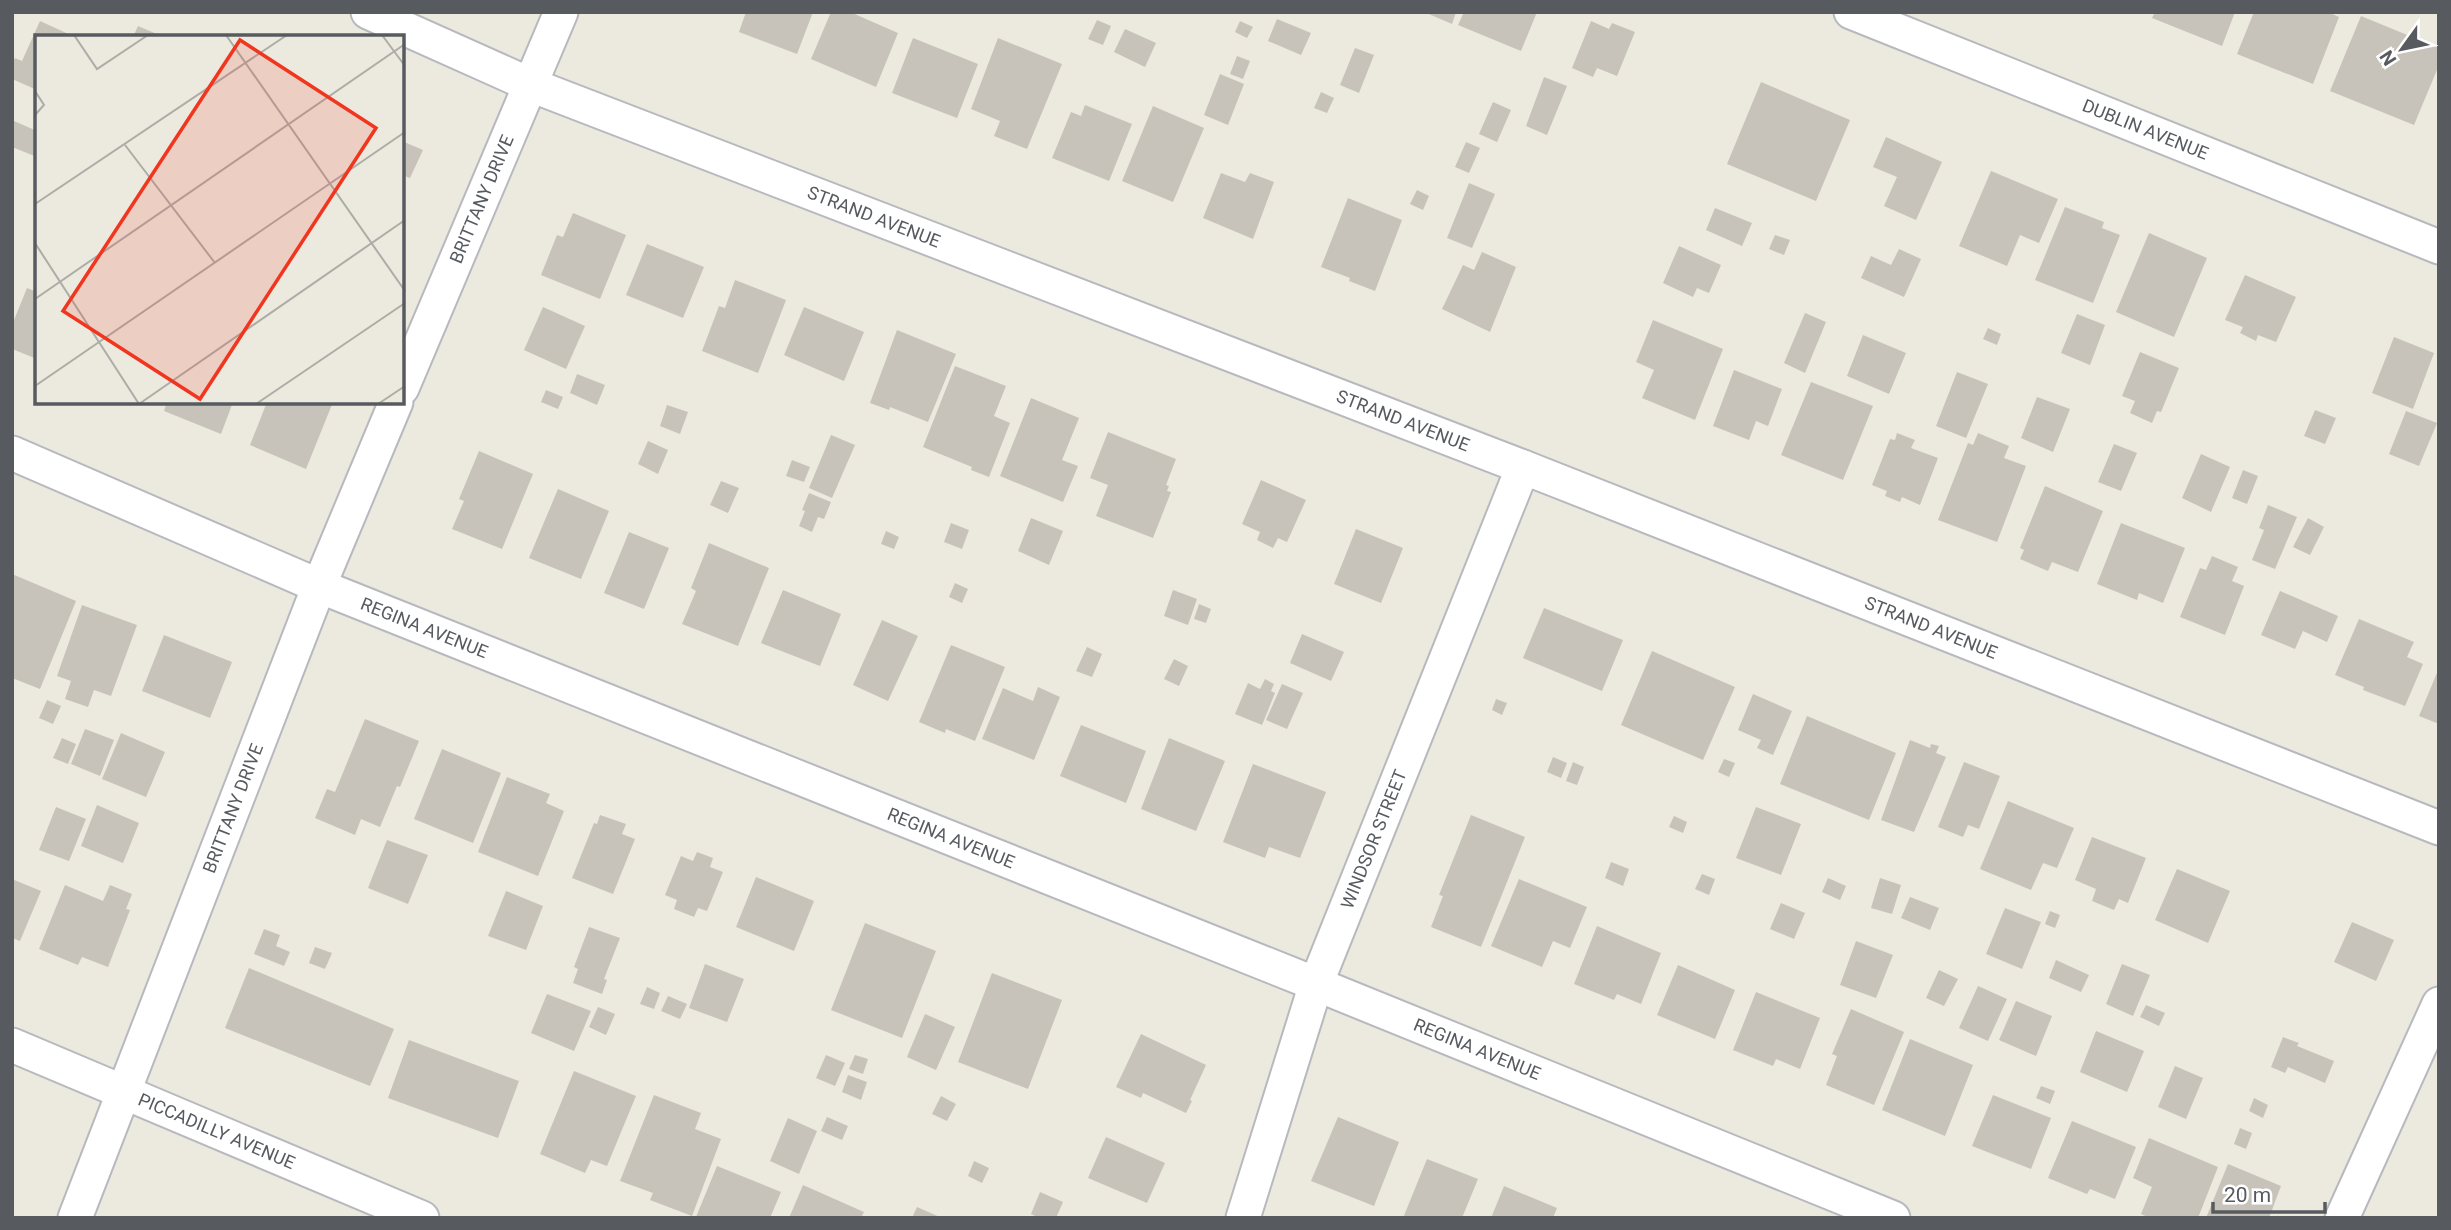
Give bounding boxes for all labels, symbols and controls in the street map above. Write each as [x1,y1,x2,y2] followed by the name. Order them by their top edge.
[2367,14,2437,84] north arrow
[35,35,404,404] inset map
[2375,46,2401,70] text: N
[2079,95,2212,164] street label: DUBLIN AVENUE
[445,132,518,266] street label: BRITTANY DRIVE
[805,181,944,252] street label: STRAND AVENUE
[1334,385,1473,455] street label: STRAND AVENUE
[1862,592,2000,663] street label: STRAND AVENUE
[358,593,491,662] street label: REGINA AVENUE
[198,741,267,876] street label: BRITTANY DRIVE
[1336,766,1411,912] street label: WINDSOR STREET
[884,803,1018,873] street label: REGINA AVENUE
[1411,1014,1544,1084] street label: REGINA AVENUE
[135,1088,298,1173] street label: PICCADILLY AVENUE
[2213,1170,2325,1214] scale bar
[2224,1183,2271,1207] text: 20 m

